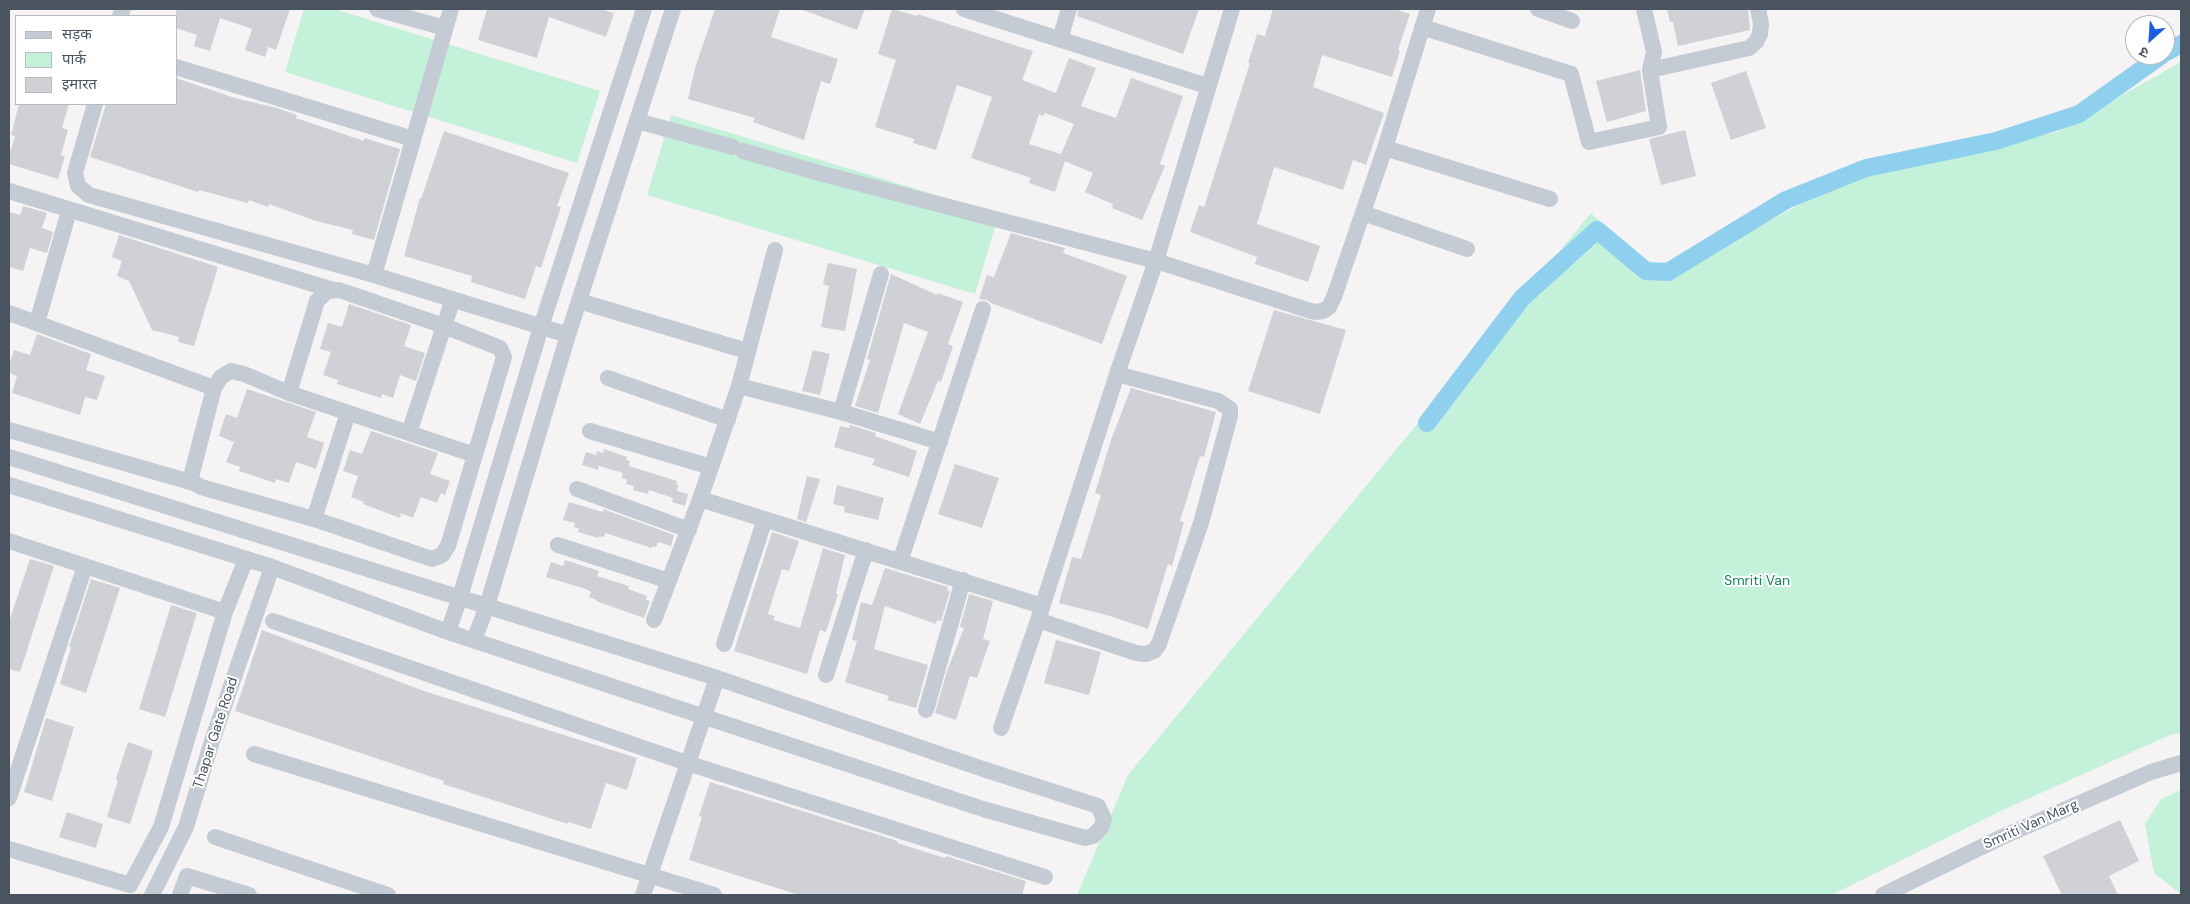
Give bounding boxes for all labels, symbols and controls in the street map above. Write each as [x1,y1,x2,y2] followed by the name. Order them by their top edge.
[15,15,178,105] legend
[2125,15,2175,65] north arrow
[62,24,92,44] text: सड़क
[2136,43,2152,62] text: उ
[62,49,86,69] text: पार्क
[62,74,97,94] text: इमारत
[1724,573,1790,589] park label: Smriti Van
[190,675,242,791] street label: Thapar Gate Road
[1981,797,2081,853] street label: Smriti Van Marg

